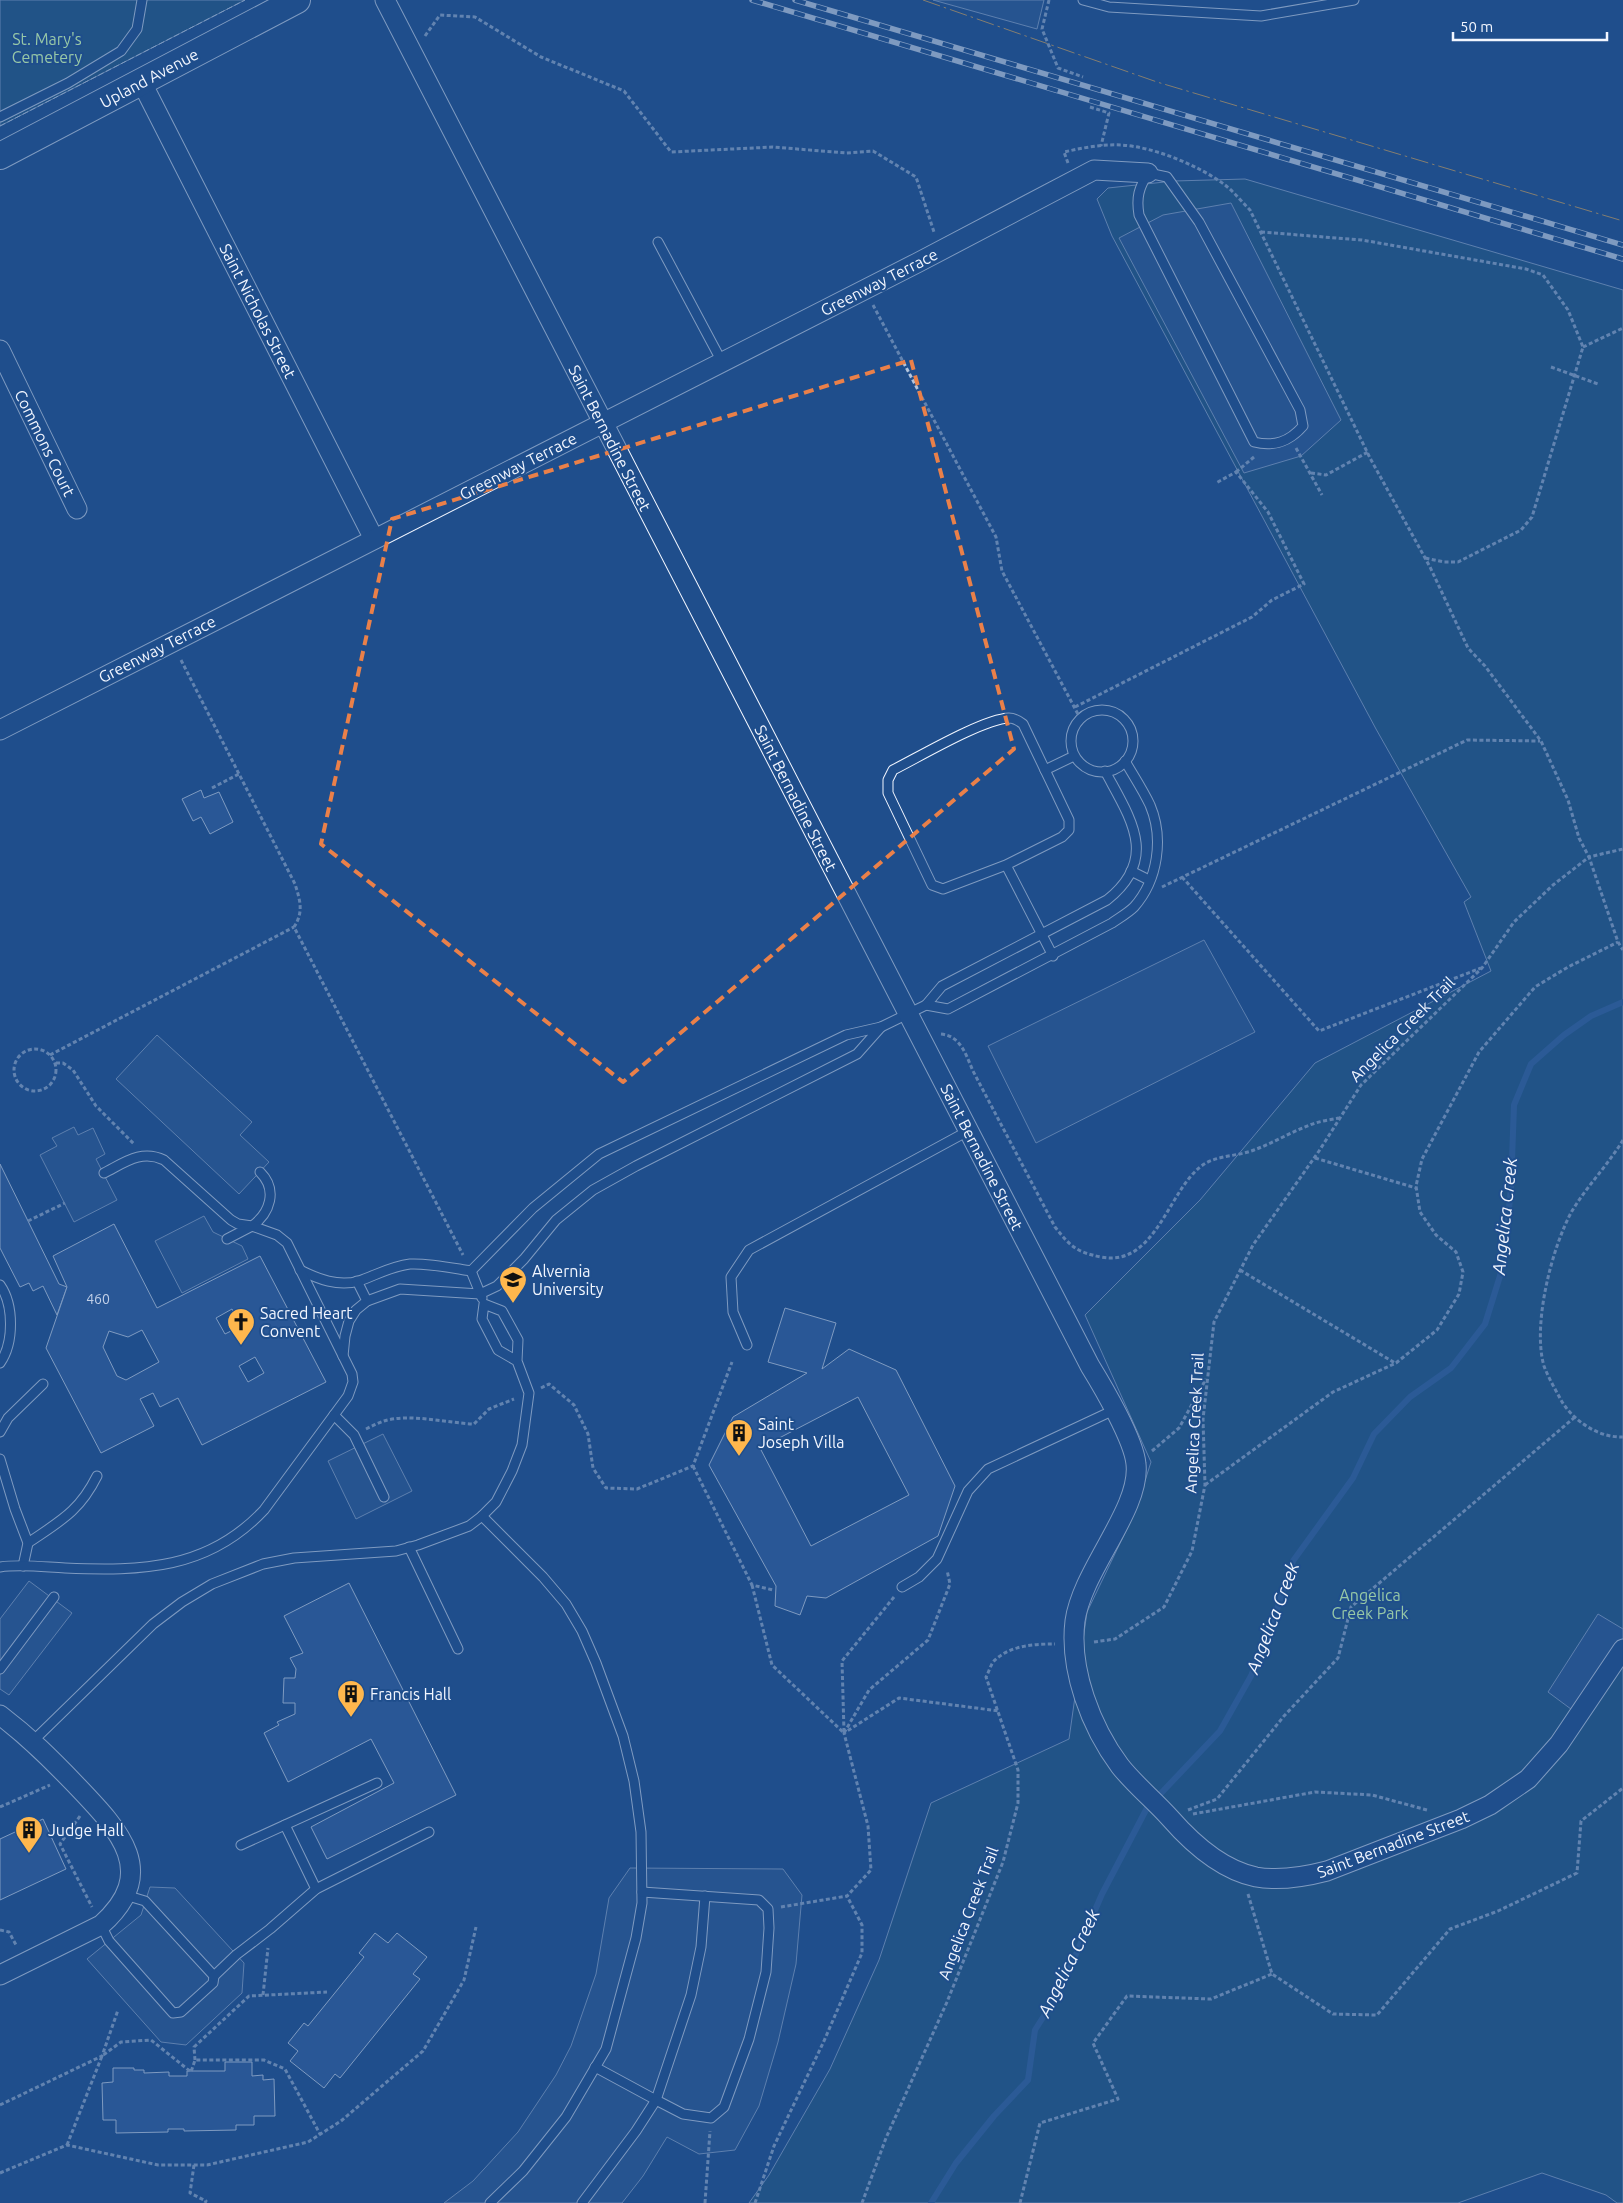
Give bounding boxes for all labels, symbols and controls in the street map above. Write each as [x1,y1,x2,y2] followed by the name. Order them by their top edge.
[1453,10,1607,42] scale bar
[1460,18,1493,35] text: 50 m
[12,30,83,66] park label: St. Mary's Cemetery
[97,45,201,111] street label: Upland Avenue
[216,241,300,382] street label: Saint Nicholas Street
[817,245,941,319] street label: Greenway Terrace
[565,362,655,515] street label: Saint Bernadine Street
[11,387,79,500] street label: Commons Court
[456,429,580,503] street label: Greenway Terrace
[95,612,219,686] street label: Greenway Terrace
[751,722,841,875] street label: Saint Bernadine Street
[1346,973,1458,1085] street label: Angelica Creek Trail
[937,1081,1027,1234] street label: Saint Bernadine Street
[1488,1156,1520,1276] water label: Angelica Creek
[532,1262,604,1298] place label: Alvernia University
[498,1265,528,1304] school or university icon: Alvernia University
[86,1291,110,1307] house number: 460
[260,1304,353,1340] place label: Sacred Heart Convent
[226,1307,256,1346] church icon: Sacred Heart Convent
[1181,1352,1207,1494] street label: Angelica Creek Trail
[758,1415,844,1451] place label: Saint Joseph Villa
[724,1418,754,1457] building icon: Saint Joseph Villa
[1241,1558,1303,1677] water label: Angelica Creek
[1331,1586,1409,1622] park label: Angelica Creek Park
[336,1679,366,1718] building icon: Francis Hall
[370,1685,451,1703] place label: Francis Hall
[1314,1806,1472,1881] street label: Saint Bernadine Street
[14,1815,44,1854] building icon: Judge Hall
[48,1821,124,1839] place label: Judge Hall
[934,1844,1002,1982] street label: Angelica Creek Trail
[1033,1905,1103,2021] water label: Angelica Creek

